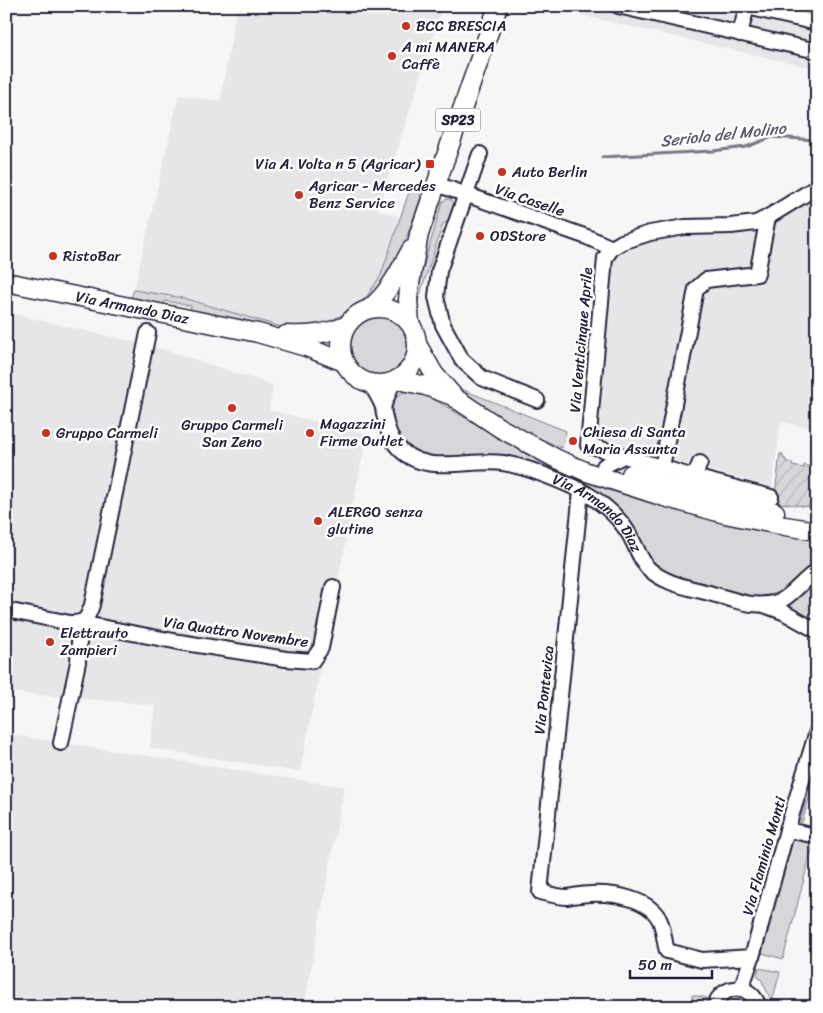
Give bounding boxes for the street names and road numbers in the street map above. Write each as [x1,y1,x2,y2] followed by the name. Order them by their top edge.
[436,108,480,132] road number: SP23
[492,176,569,224] street label: Via Caselle
[562,266,600,414] street label: Via Venticinque Aprile
[74,283,192,332] street label: Via Armando Diaz
[548,466,650,557] street label: Via Armando Diaz
[162,609,310,655] street label: Via Quattro Novembre
[526,644,562,736] street label: Via Pontevica
[735,793,794,918] street label: Via Flaminio Monti

